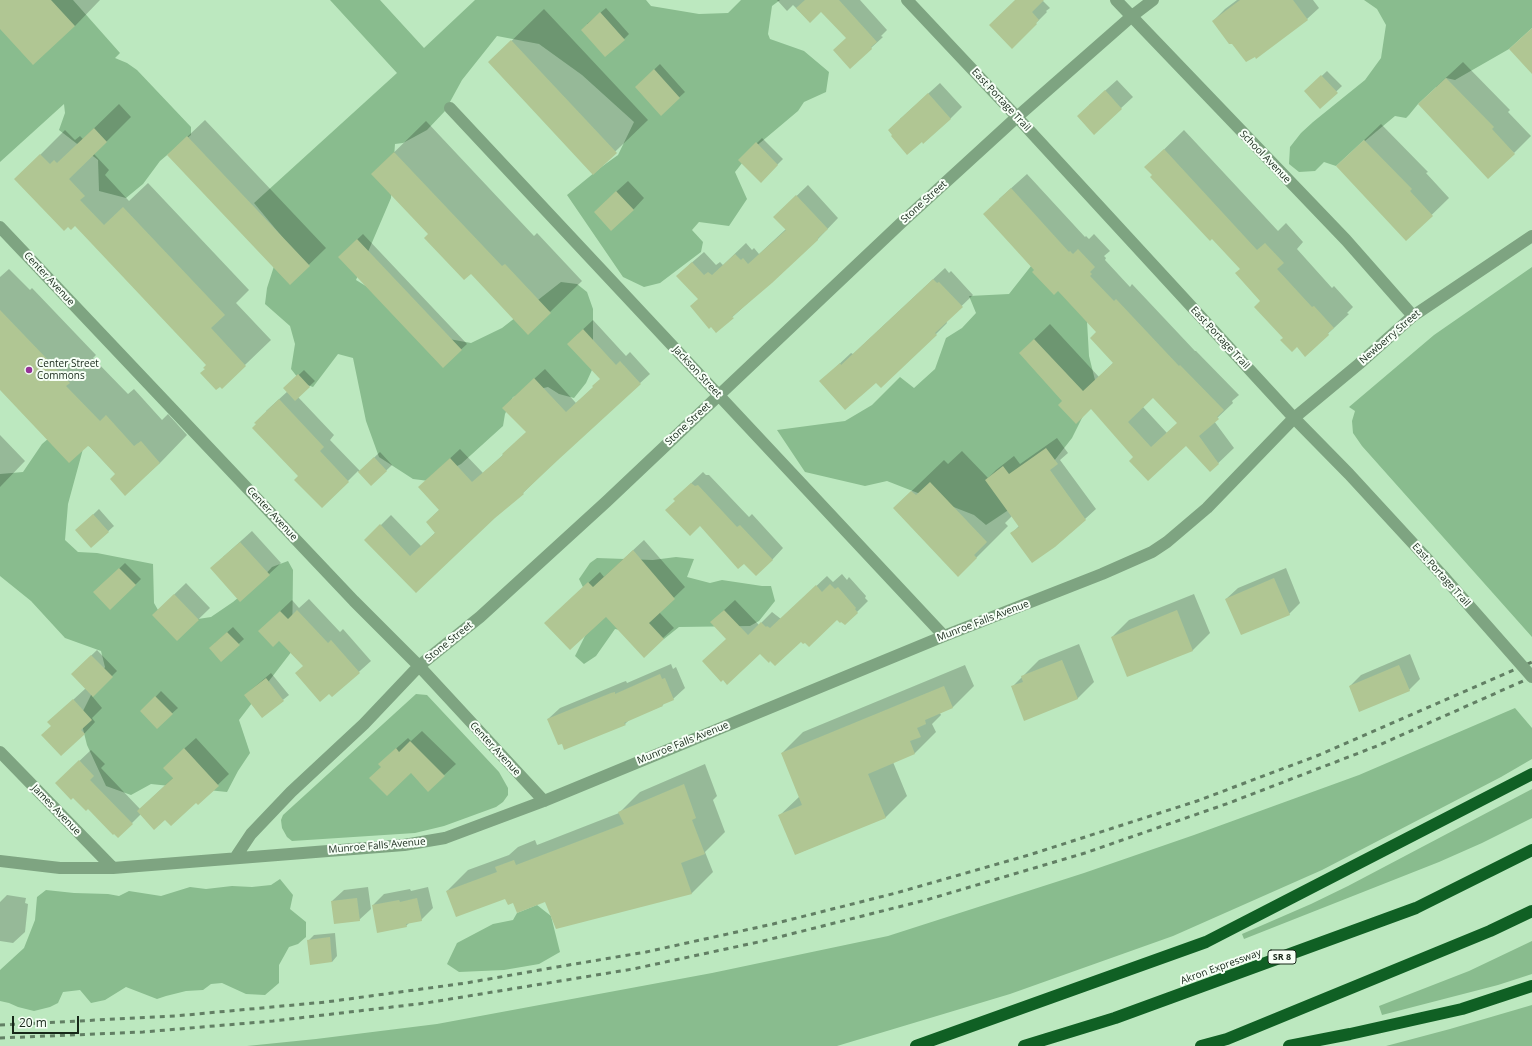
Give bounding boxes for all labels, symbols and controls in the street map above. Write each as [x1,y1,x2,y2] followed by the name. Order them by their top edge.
[969,66,1033,134] street label: East Portage Trail
[1237,128,1293,186] street label: School Avenue
[899,178,949,226] street label: Stone Street
[21,250,77,308] street label: Center Avenue
[1188,304,1252,372] street label: East Portage Trail
[1357,307,1423,367] street label: Newberry Street
[670,344,724,400] street label: Jackson Street
[37,358,99,382] place label: Center Street Commons
[24,365,34,375] marker: Center Street Commons
[663,400,713,448] street label: Stone Street
[244,485,300,543] street label: Center Avenue
[1409,541,1473,609] street label: East Portage Trail
[935,598,1031,644] street label: Munroe Falls Avenue
[423,619,475,665] street label: Stone Street
[636,719,730,767] street label: Munroe Falls Avenue
[467,720,523,778] street label: Center Avenue
[29,782,83,838] street label: James Avenue
[328,836,426,856] street label: Munroe Falls Avenue
[1179,947,1263,987] street label: Akron Expressway
[1268,950,1296,964] road number: SR 8
[14,1008,81,1034] scale bar
[19,1014,47,1031] text: 20 m

